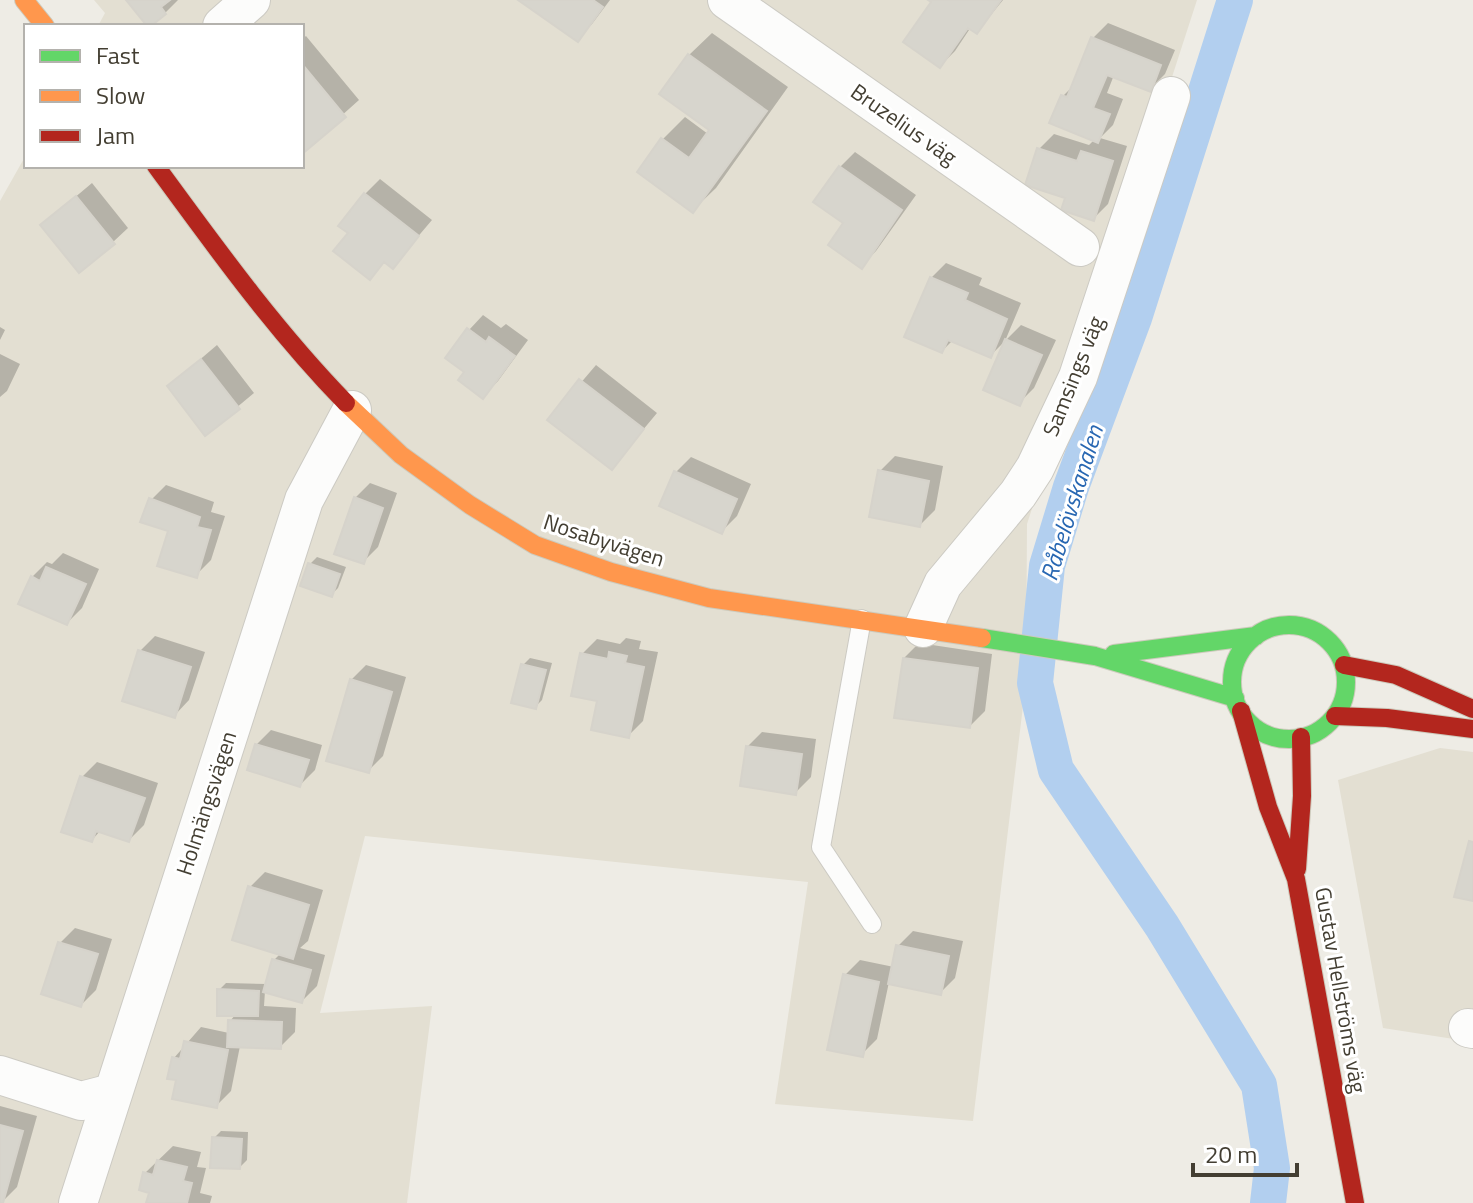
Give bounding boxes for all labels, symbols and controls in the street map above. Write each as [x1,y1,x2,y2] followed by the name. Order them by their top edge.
[24,24,304,168] legend
[96,37,140,73] text: Fast
[844,75,964,173] street label: Bruzelius väg
[96,77,145,113] text: Slow
[96,117,135,153] text: Jam
[1033,311,1113,441] street label: Samsings väg
[1030,420,1112,585] water label: Råbelövskanalen
[539,504,669,576] street label: Nosabyvägen
[167,727,245,879] street label: Holmängsvägen
[1306,884,1376,1096] street label: Gustav Hellströms väg
[1193,1127,1297,1177] scale bar
[1205,1136,1257,1172] text: 20 m

